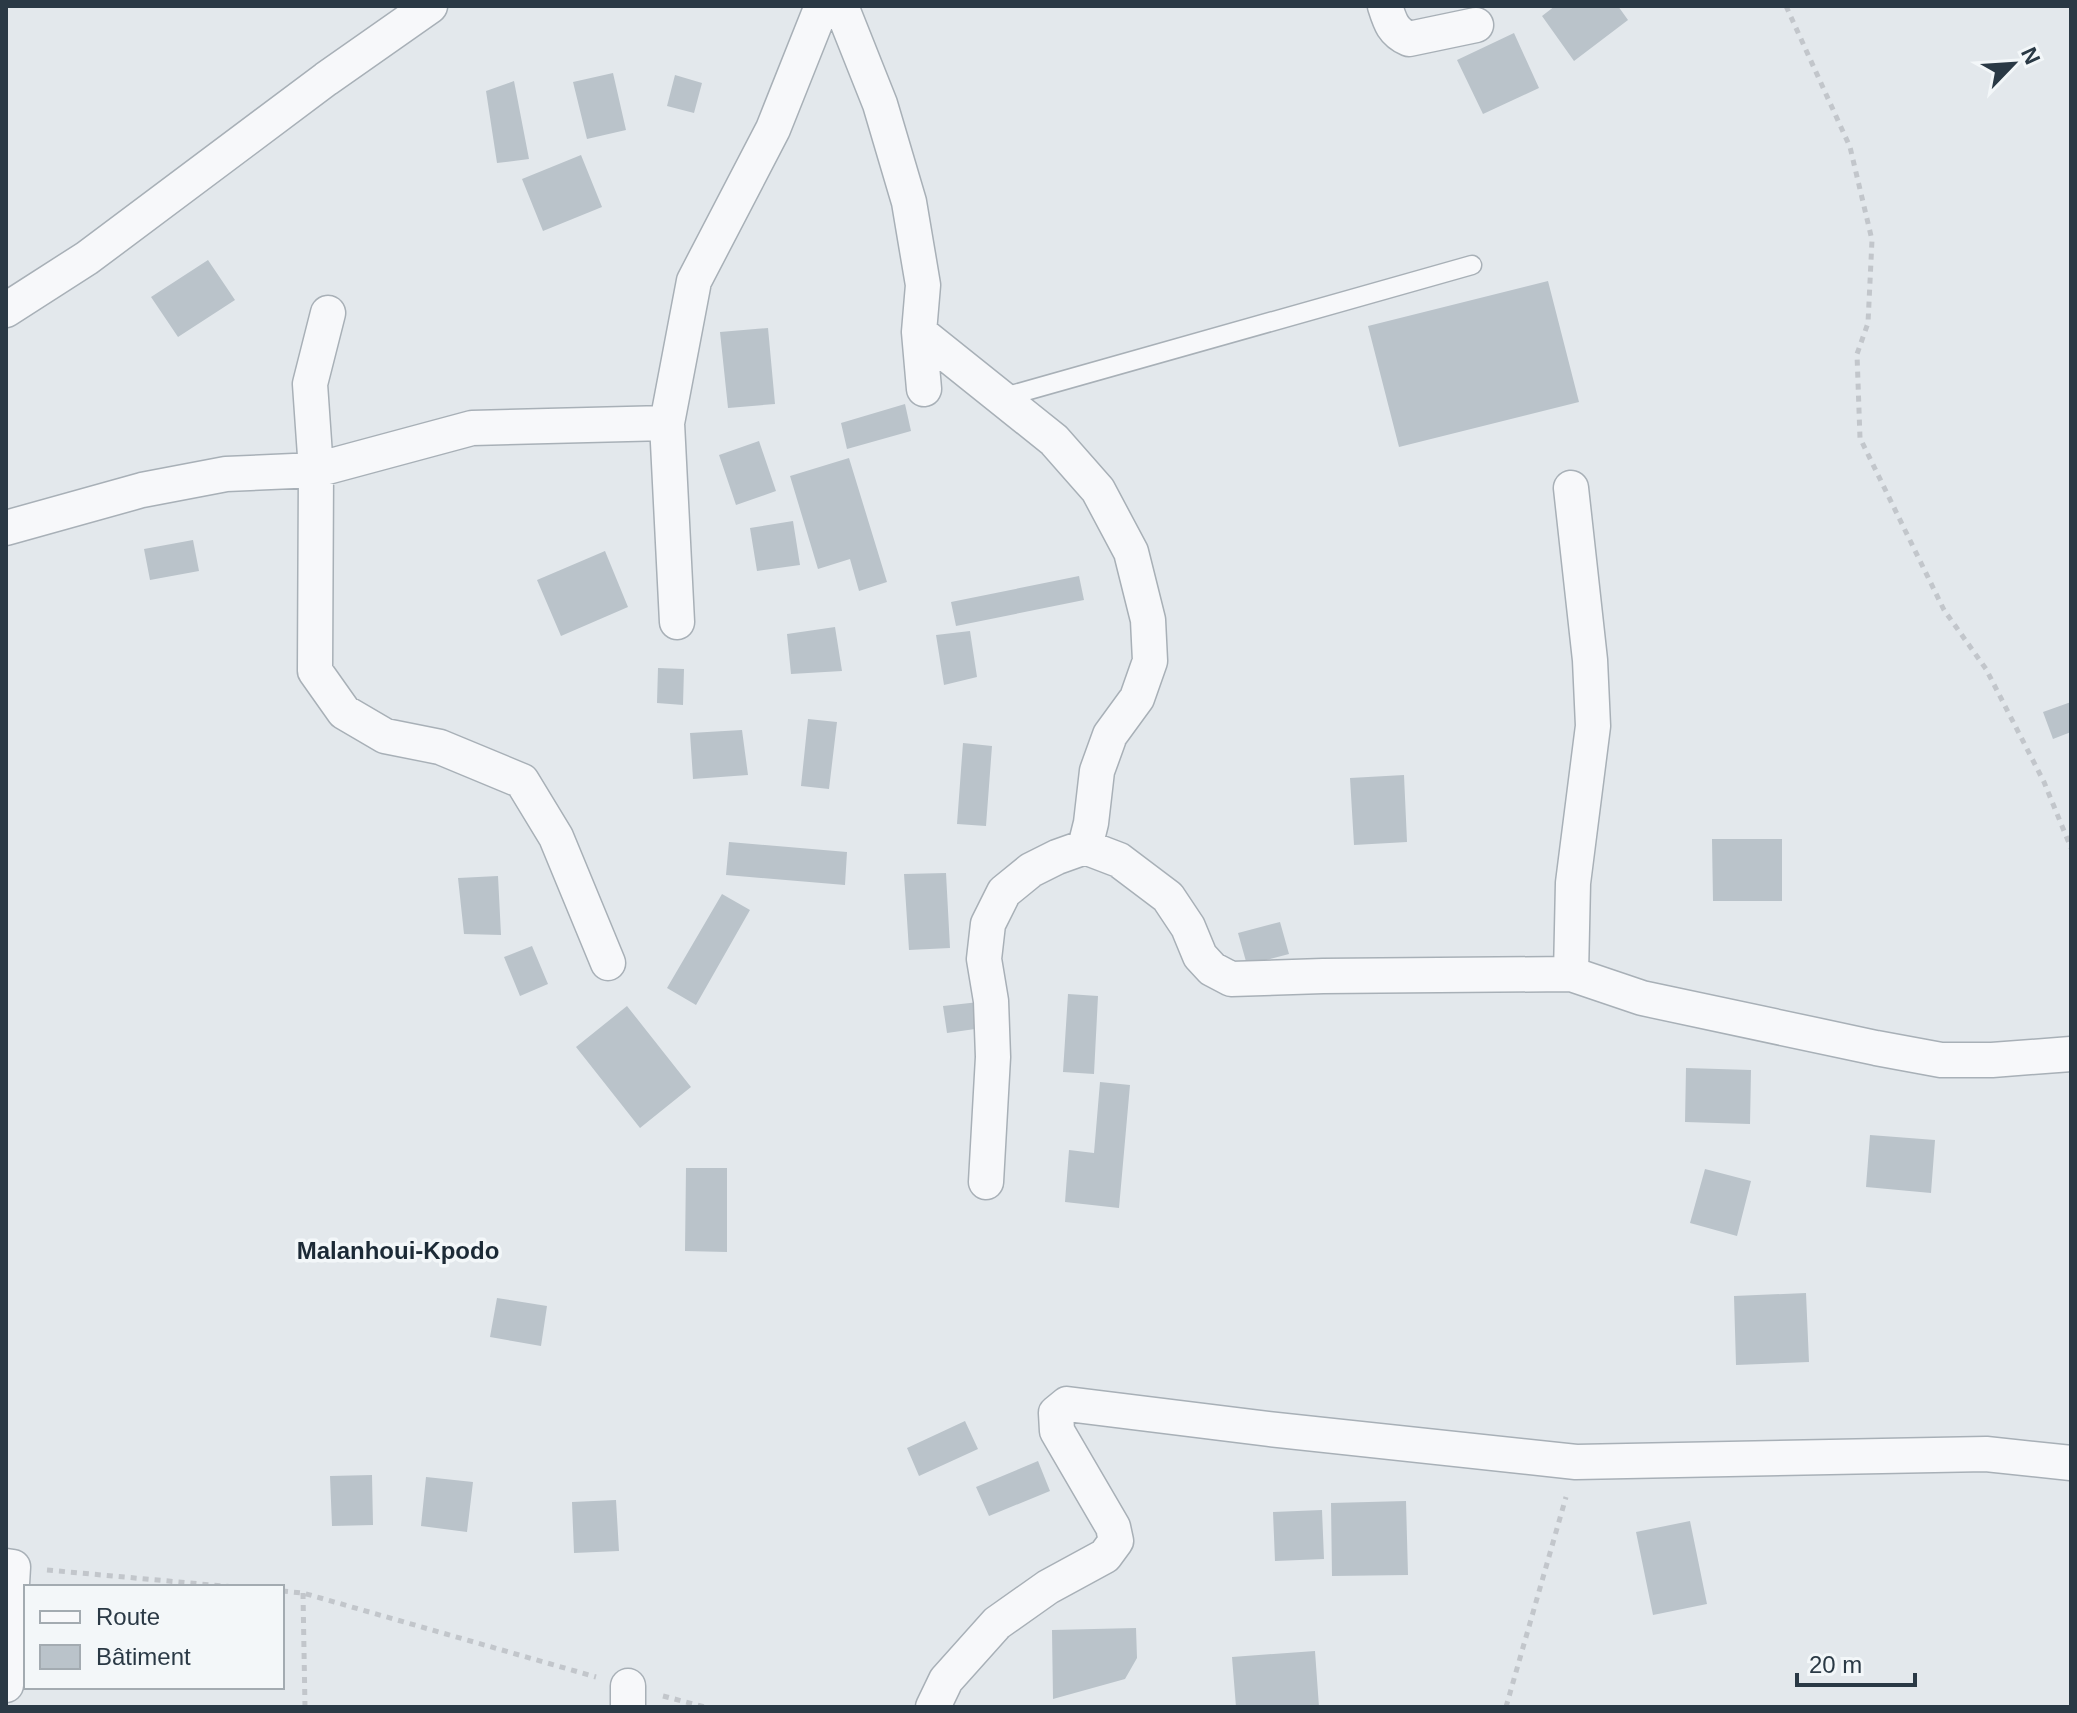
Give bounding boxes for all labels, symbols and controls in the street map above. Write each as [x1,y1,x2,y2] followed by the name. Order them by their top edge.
[1973,24,2053,104] north arrow
[2016,43,2045,68] text: N
[297,1237,499,1264] district label: Malanhoui-Kpodo
[24,1585,284,1689] legend
[96,1603,160,1630] text: Route
[1797,1637,1915,1687] scale bar
[96,1643,191,1670] text: Bâtiment
[1809,1651,1862,1678] text: 20 m

